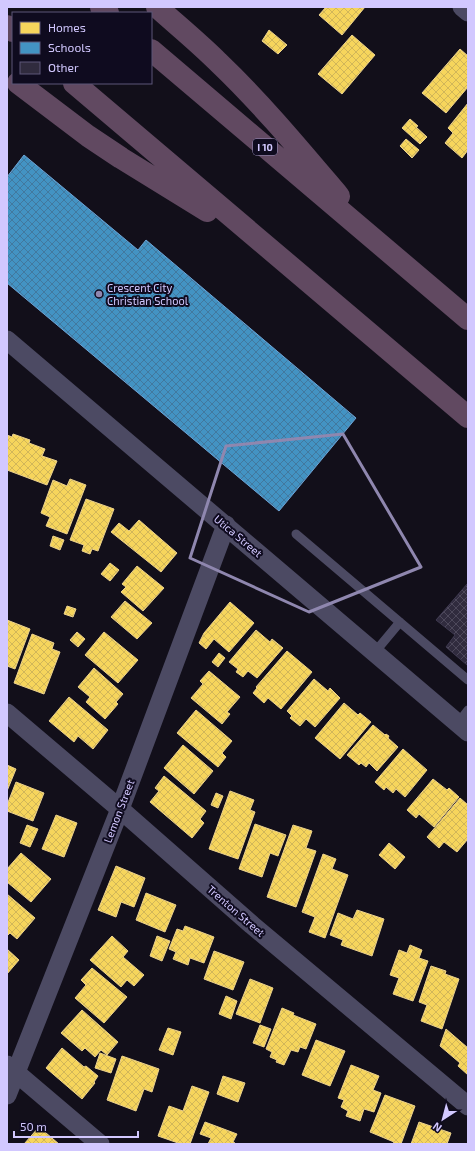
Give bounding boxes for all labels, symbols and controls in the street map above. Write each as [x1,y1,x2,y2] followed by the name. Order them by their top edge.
[12,12,152,84] legend
[48,20,86,34] text: Homes
[48,40,91,54] text: Schools
[48,60,79,74] text: Other
[253,139,277,155] road number: I 10
[107,281,189,307] place label: Crescent City Christian School
[94,289,104,299] marker: Crescent City Christian School
[212,512,265,559] street label: Utica Street
[100,777,137,844] street label: Lemon Street
[205,882,268,939] street label: Trenton Street
[423,1099,463,1139] north arrow
[14,1113,138,1139] scale bar
[20,1119,47,1133] text: 50 m
[430,1120,444,1135] text: N

